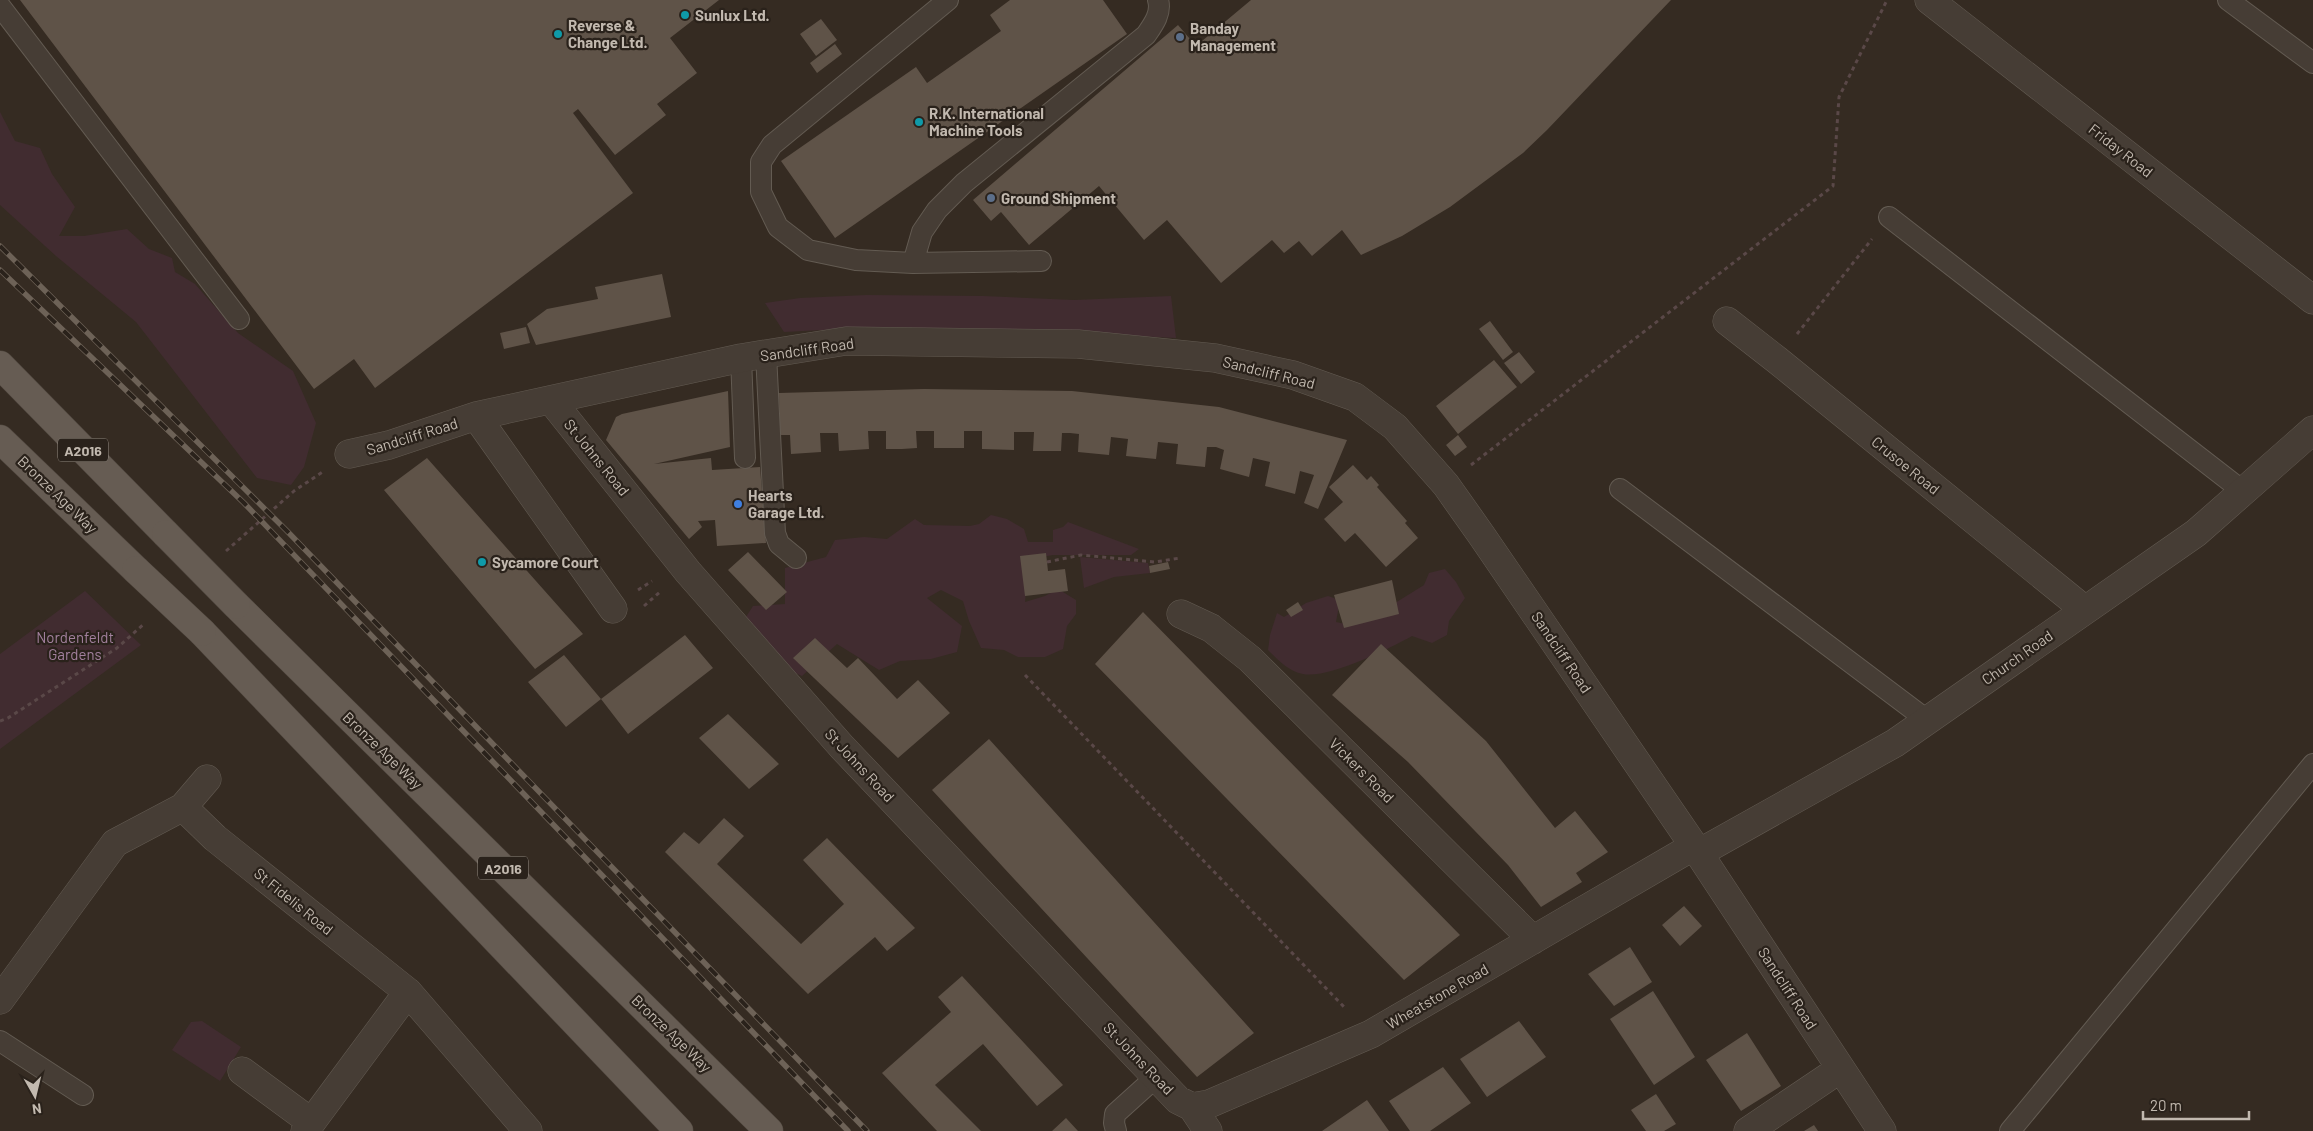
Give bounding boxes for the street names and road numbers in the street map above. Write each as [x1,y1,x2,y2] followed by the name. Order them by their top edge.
[2085,119,2157,181] street label: Friday Road
[759,334,855,364] street label: Sandcliff Road
[1221,352,1317,392] street label: Sandcliff Road
[364,414,460,458] street label: Sandcliff Road
[561,415,633,499] street label: St Johns Road
[1868,432,1944,498] street label: Crusoe Road
[58,438,108,462] road number: A2016
[15,452,102,536] street label: Bronze Age Way
[1528,608,1596,696] street label: Sandcliff Road
[1978,626,2056,688] street label: Church Road
[340,708,427,792] street label: Bronze Age Way
[821,725,899,805] street label: St Johns Road
[1326,734,1398,806] street label: Vickers Road
[478,856,528,880] road number: A2016
[251,864,337,938] street label: St Fidelis Road
[1755,943,1821,1033] street label: Sandcliff Road
[1383,959,1491,1033] street label: Wheatstone Road
[629,991,716,1075] street label: Bronze Age Way
[1100,1018,1178,1098] street label: St Johns Road

